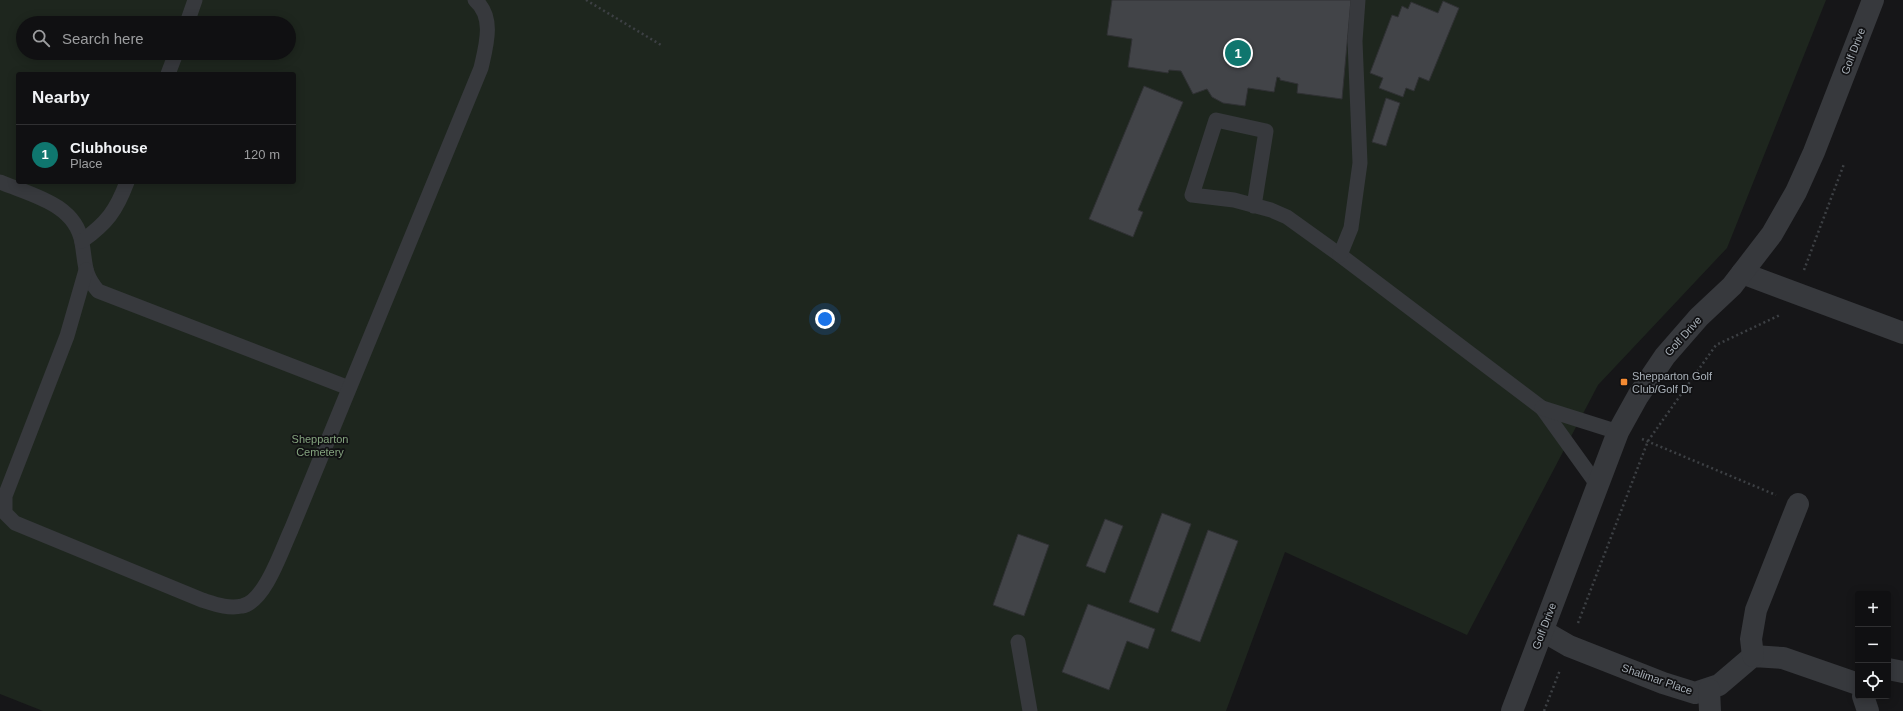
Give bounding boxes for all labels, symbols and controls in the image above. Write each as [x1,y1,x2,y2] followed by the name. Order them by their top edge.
[16,16,296,60] search box
[1839,26,1867,76] street label: Golf Drive
[30,27,52,49] icon: search
[62,30,144,47] text: Search here
[1225,38,1251,68] pin: 1
[32,88,90,107] text: Nearby
[70,139,148,156] text: Clubhouse
[41,147,49,162] text: 1
[244,147,280,162] text: 120 m
[70,156,103,171] text: Place
[815,309,835,329] your location
[1662,314,1704,358] street label: Golf Drive
[1632,370,1713,395] place label: Shepparton Golf Club/Golf Dr
[1619,377,1629,387] marker: Shepparton Golf Club/Golf Dr
[292,433,348,458] park label: Shepparton Cemetery
[1855,591,1891,699] map controls
[1855,591,1891,627] button: +
[1530,601,1558,651] street label: Golf Drive
[1855,627,1891,663] button: −
[1620,661,1694,697] street label: Shalimar Place
[1855,663,1891,699] button: locate

